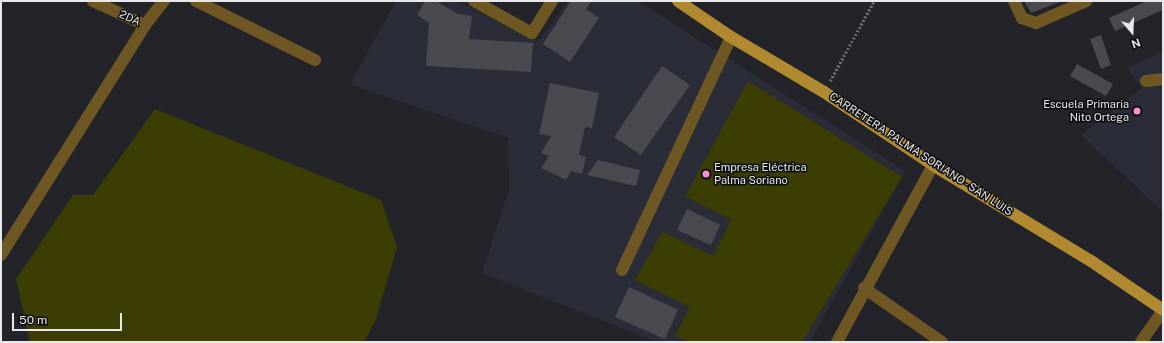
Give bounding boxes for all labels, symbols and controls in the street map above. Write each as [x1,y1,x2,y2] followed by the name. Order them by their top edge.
[117,7,143,29] street label: 2DA
[1112,12,1152,52] north arrow
[1130,36,1142,50] text: N
[826,89,1016,219] street label: CARRETERA PALMA SORIANO - SAN LUIS
[1043,98,1129,124] place label: Escuela Primaria Nito Ortega
[1132,106,1142,116] marker: Escuela Primaria Nito Ortega
[714,161,806,187] place label: Empresa Eléctrica Palma Soriano
[701,169,711,179] marker: Empresa Eléctrica Palma Soriano
[14,305,124,331] scale bar
[19,313,47,327] text: 50 m

